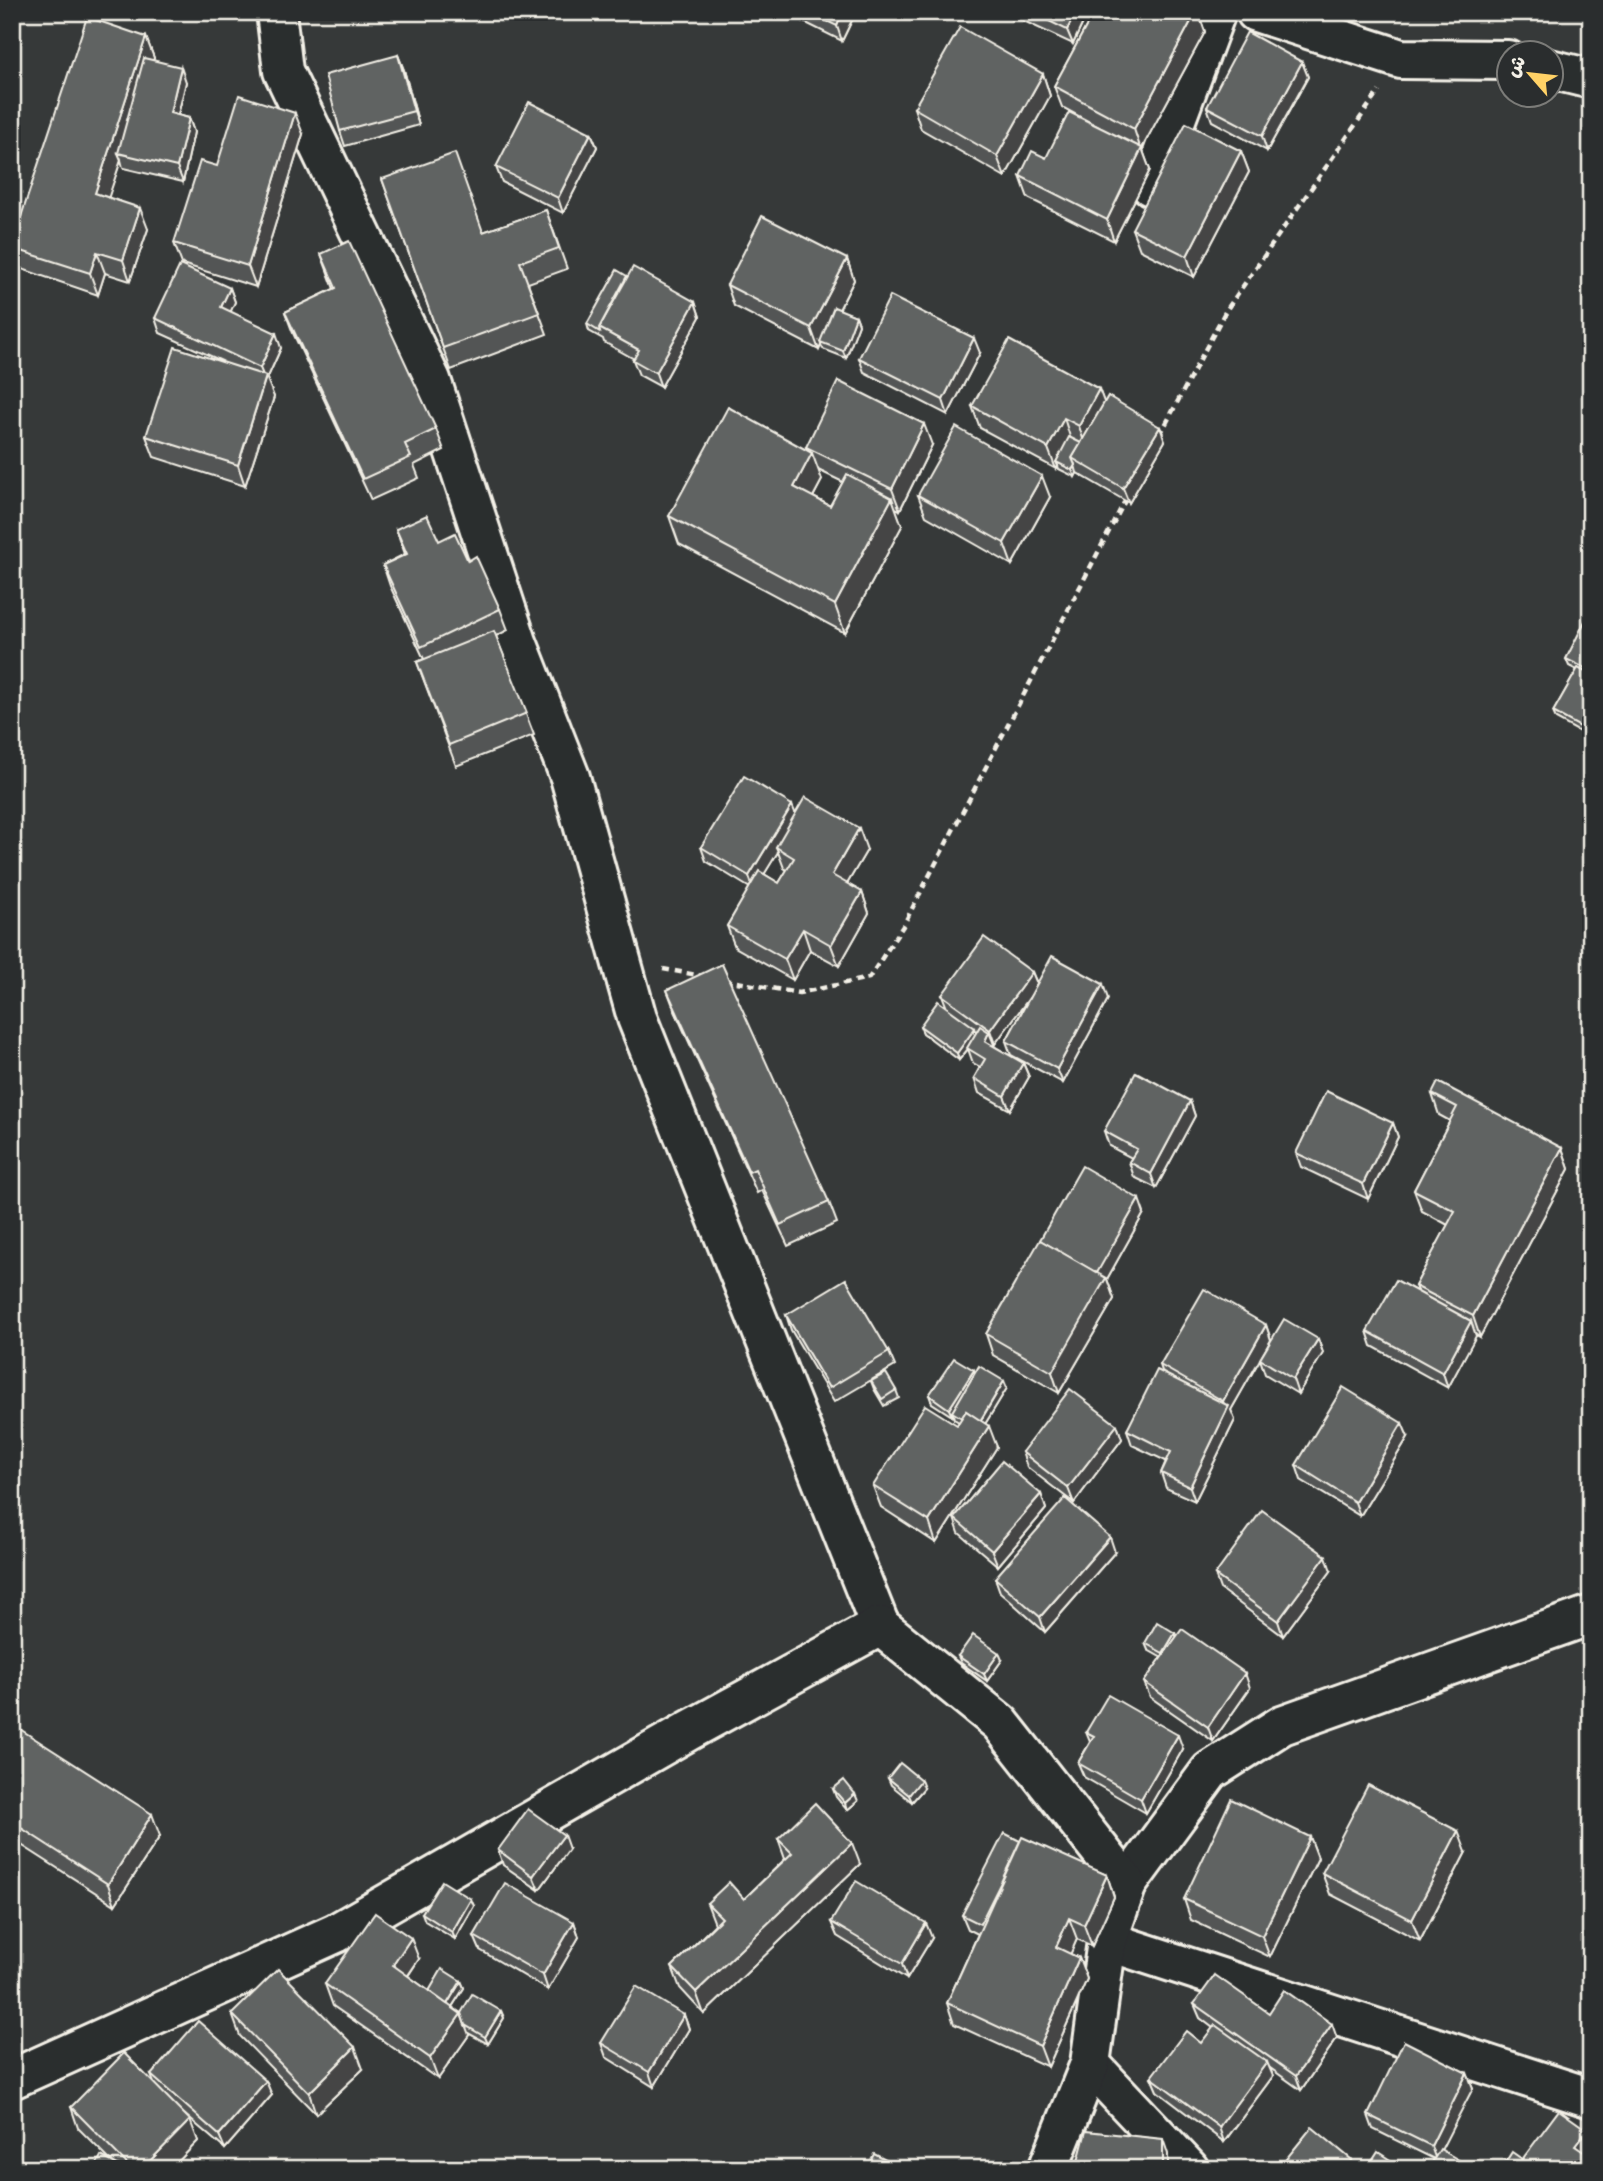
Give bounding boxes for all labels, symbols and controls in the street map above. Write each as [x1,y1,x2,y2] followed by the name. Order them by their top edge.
[1494,38,1564,108] north arrow
[1499,51,1531,81] text: ش

